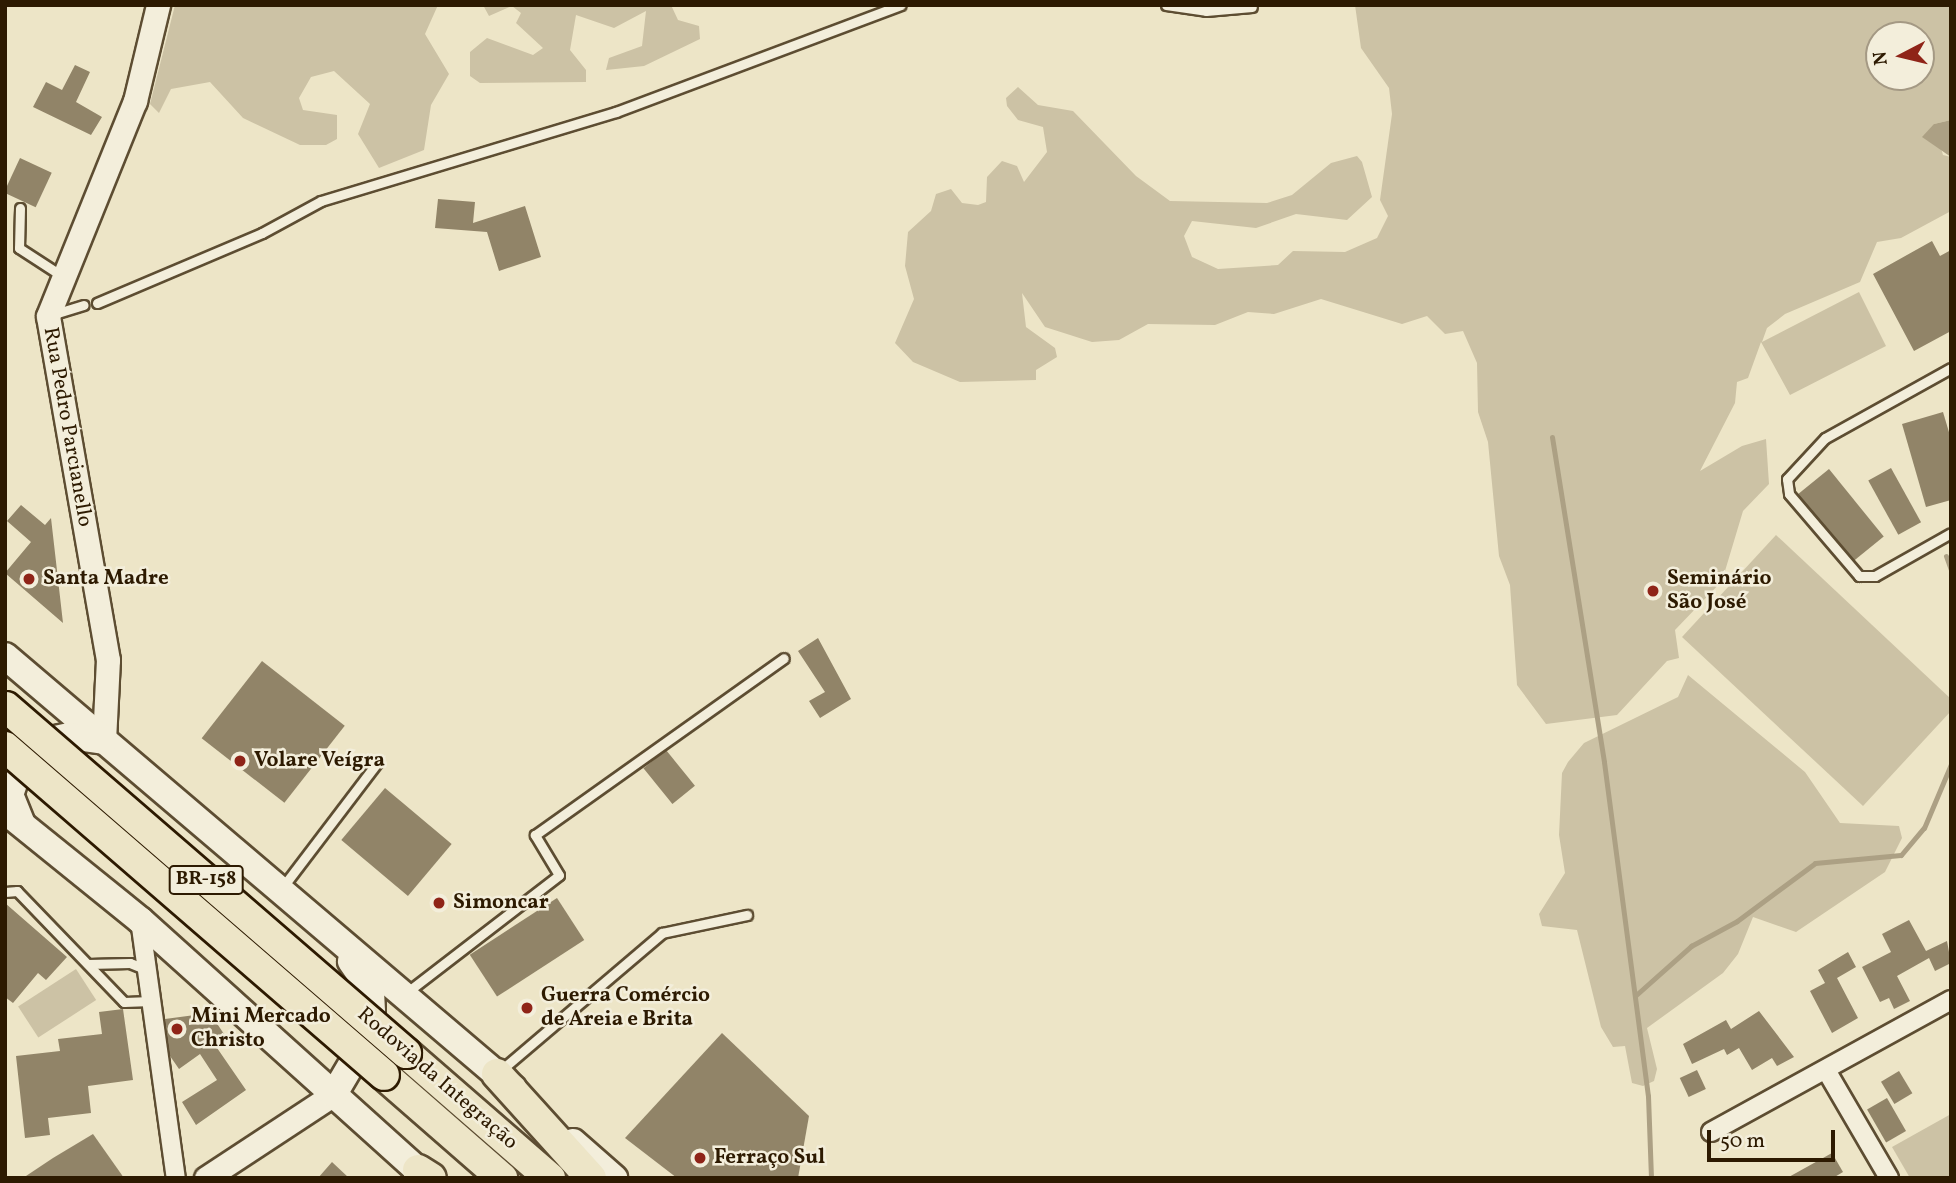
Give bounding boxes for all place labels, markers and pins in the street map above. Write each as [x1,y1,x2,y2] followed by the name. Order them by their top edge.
[43,566,169,592] place label: Santa Madre
[1667,566,1772,616] place label: Seminário São José
[21,571,37,587] marker: Santa Madre
[1645,583,1661,599] marker: Seminário São José
[254,748,386,774] place label: Volare Veígra
[232,753,248,769] marker: Volare Veígra
[453,890,549,916] place label: Simoncar
[431,895,447,911] marker: Simoncar
[541,983,710,1033] place label: Guerra Comércio de Areia e Brita
[519,1000,535,1016] marker: Guerra Comércio de Areia e Brita
[191,1004,331,1054] place label: Mini Mercado Christo
[169,1021,185,1037] marker: Mini Mercado Christo
[714,1145,825,1171] place label: Ferraço Sul
[692,1150,708,1166] marker: Ferraço Sul

